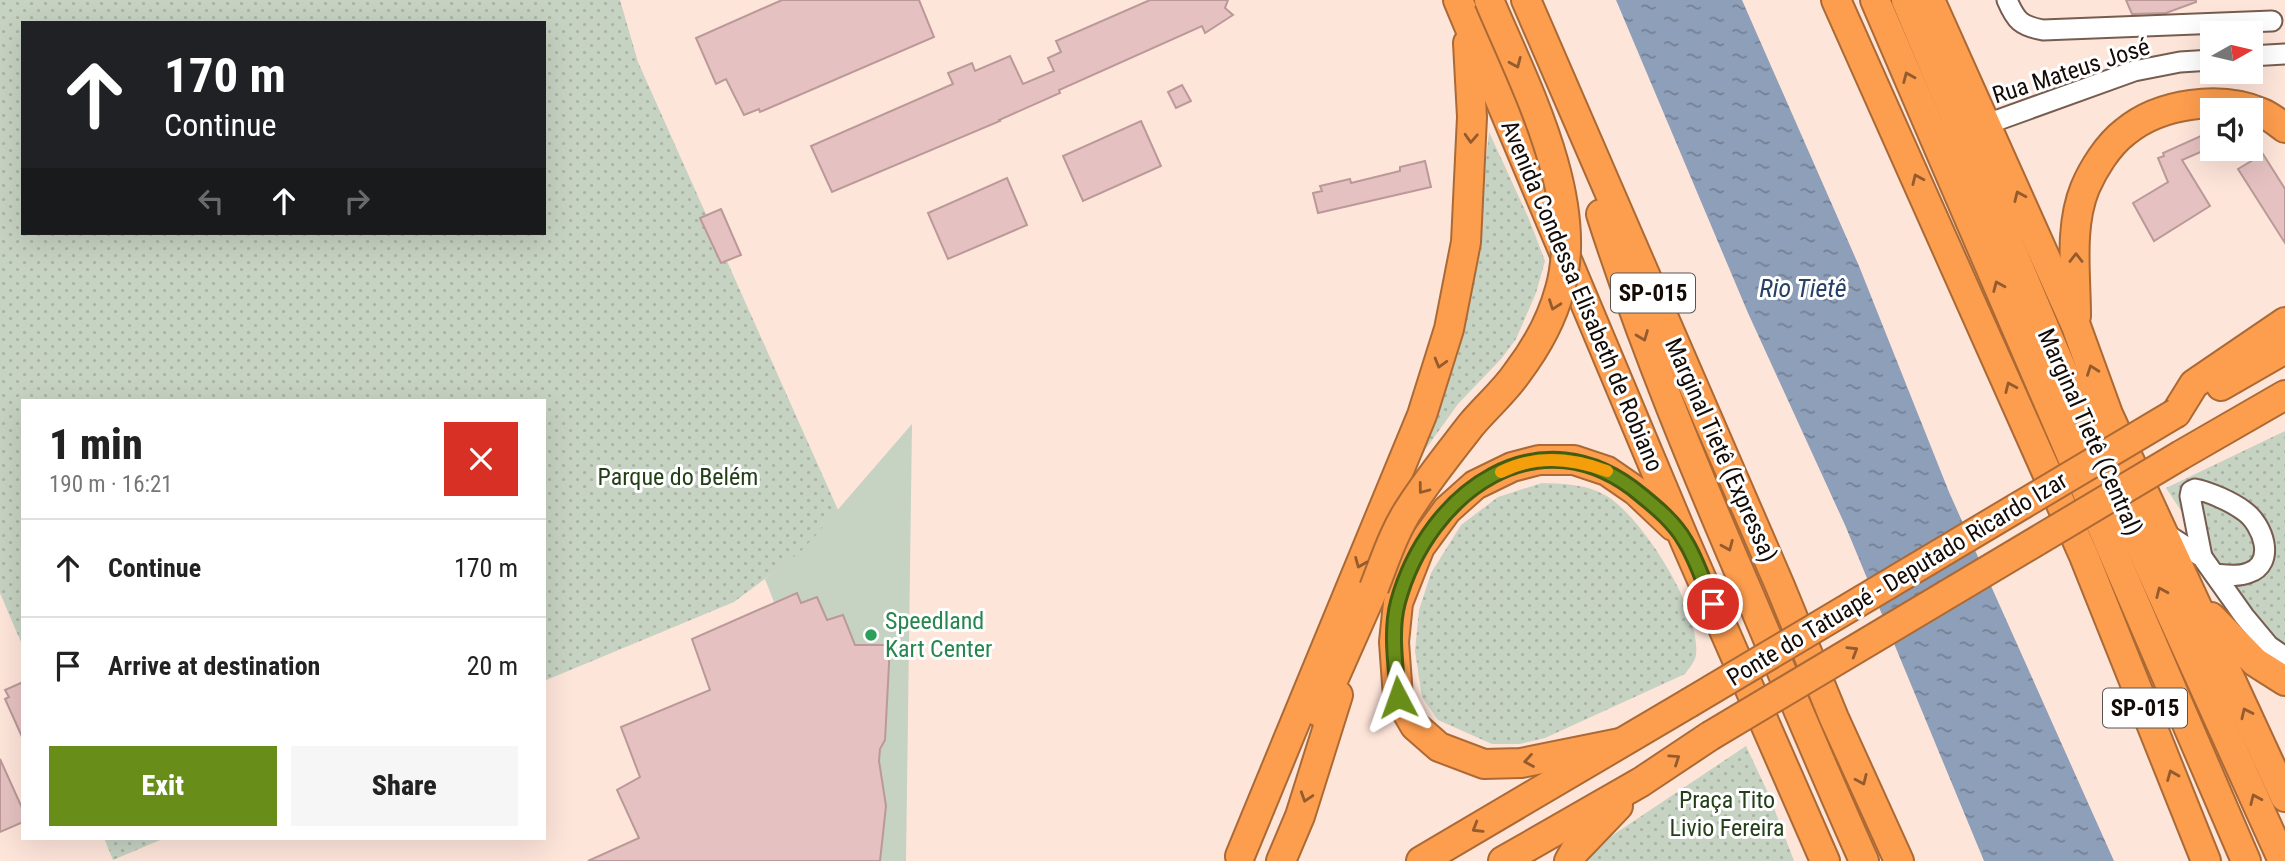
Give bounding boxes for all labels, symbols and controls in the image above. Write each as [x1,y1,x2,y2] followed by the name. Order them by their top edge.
[2200,21,2263,84] north arrow
[2200,21,2263,161] map controls
[1989,32,2153,110] street label: Rua Mateus José
[164,47,286,104] text: 170 m
[49,49,140,140] icon: ahead
[1507,56,1521,68] one-way arrow
[1903,72,1917,84] one-way arrow
[2200,98,2263,161] button: sound
[164,106,276,144] text: Continue
[1495,116,1669,476] street label: Avenida Condessa Elisabeth de Robiano
[1464,133,1479,144] one-way arrow
[1911,174,1925,186] one-way arrow
[192,182,230,220] icon: left
[265,182,303,220] icon: ahead
[338,182,376,220] icon: right
[2013,191,2027,203] one-way arrow
[2068,252,2084,263] one-way arrow
[1759,273,1847,303] water label: Rio Tietê
[1611,274,1695,312] road number: SP-015
[1992,281,2006,293] one-way arrow
[1549,299,1563,311] one-way arrow
[2032,324,2148,540] street label: Marginal Tietê (Central)
[1635,329,1649,341] one-way arrow
[1659,334,1783,566] street label: Marginal Tietê (Expressa)
[1433,356,1448,368] one-way arrow
[2086,365,2100,377] one-way arrow
[2004,382,2018,394] one-way arrow
[49,420,143,469] text: 1 min
[444,422,518,496] button: close
[598,463,758,491] park label: Parque do Belém
[1722,466,2072,692] street label: Ponte do Tatuapé - Deputado Ricardo Izar
[49,471,173,498] text: 190 m · 16:21
[1419,482,1431,494] one-way arrow
[1720,539,1734,552] one-way arrow
[49,549,87,587] icon: ahead
[108,553,201,583] text: Continue
[454,553,518,583] text: 170 m
[1355,557,1369,569] one-way arrow
[1683,574,1743,634] pin
[1694,585,1732,623] icon: arrive
[2155,587,2169,599] one-way arrow
[885,607,992,663] place label: Speedland Kart Center
[863,627,879,643] marker: Speedland Kart Center
[1845,646,1858,659] one-way arrow
[49,647,87,685] icon: arrive
[108,651,320,681] text: Arrive at destination
[467,651,518,681] text: 20 m
[1361,660,1435,734] position arrow
[2103,688,2187,728] road number: SP-015
[2240,708,2254,720] one-way arrow
[49,746,277,826] button: Exit
[291,746,518,826] button: Share
[1523,753,1535,768] one-way arrow
[1668,754,1681,767] one-way arrow
[2166,770,2180,782] one-way arrow
[1854,773,1868,785] one-way arrow
[1670,786,1784,842] park label: Praça Tito Livio Fereira
[1299,791,1314,803] one-way arrow
[2249,794,2263,806] one-way arrow
[1471,820,1484,833] one-way arrow

